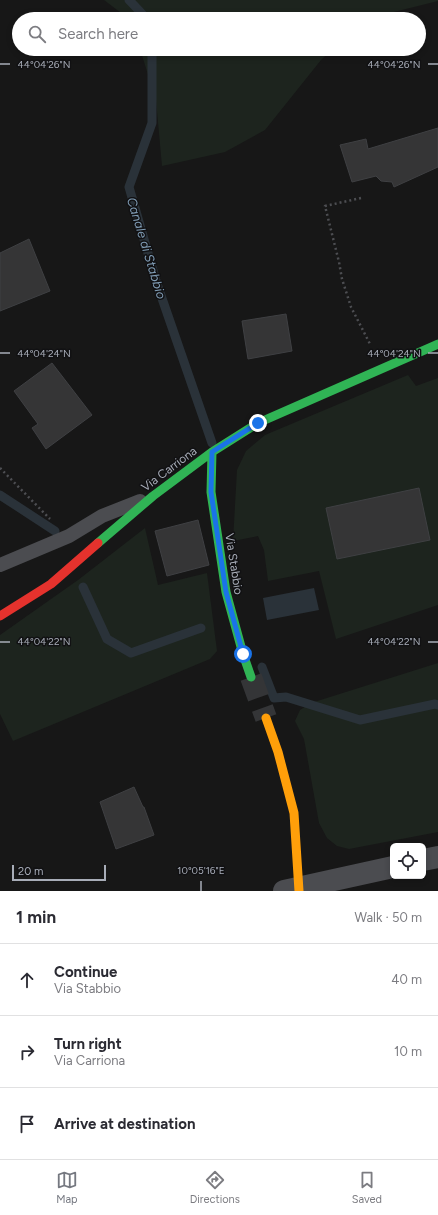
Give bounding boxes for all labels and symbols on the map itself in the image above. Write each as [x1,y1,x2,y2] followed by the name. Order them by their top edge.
[18,58,70,71] text: 44°04'26"N
[368,58,420,71] text: 44°04'26"N
[124,196,169,301] water label: Canale di Stabbio
[17,347,71,360] text: 44°04'24"N
[367,347,421,360] text: 44°04'24"N
[249,414,267,432] route end
[139,444,199,494] street label: Via Carriona
[222,532,246,596] street label: Via Stabbio
[18,635,70,648] text: 44°04'22"N
[368,635,420,648] text: 44°04'22"N
[234,645,252,663] route start
[12,863,106,882] scale bar
[177,864,225,877] text: 10°05'16"E

